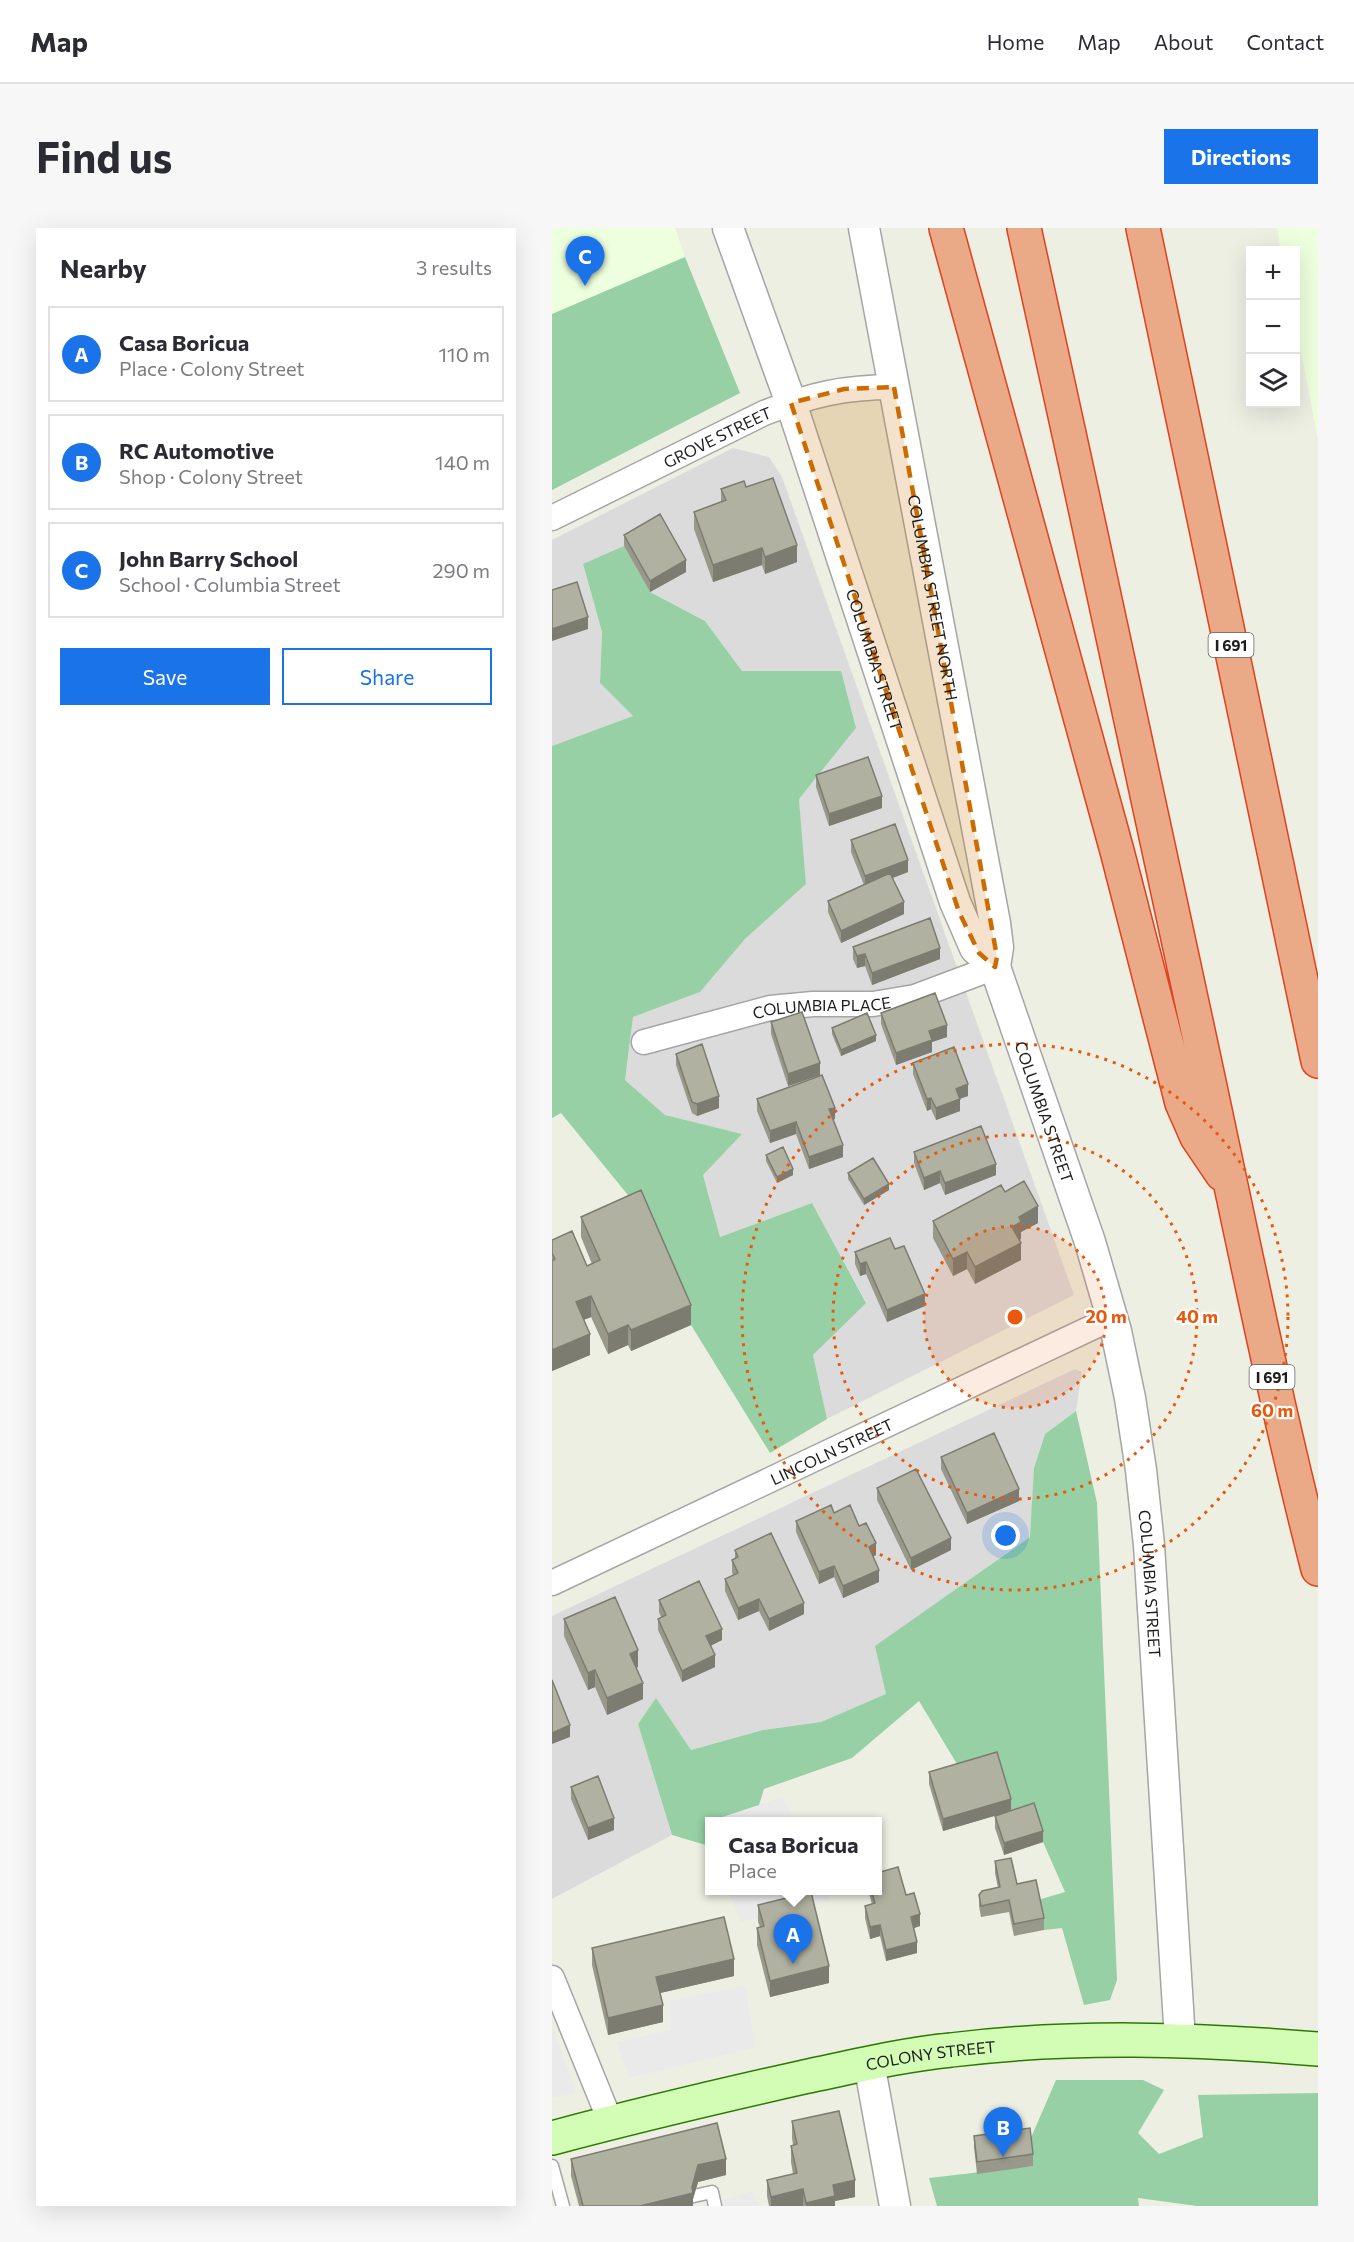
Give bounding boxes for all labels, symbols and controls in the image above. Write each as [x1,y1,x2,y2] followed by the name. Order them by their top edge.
[30,24,88,58] text: Map
[987,29,1044,54] text: Home
[1077,29,1121,54] text: Map
[1154,29,1213,54] text: About
[1246,29,1324,54] text: Contact
[1164,129,1318,184] button: Directions
[36,130,172,182] text: Find us
[566,236,604,286] pin: C
[1246,246,1300,408] map controls
[1246,246,1300,300] button: +
[60,252,147,283] text: Nearby
[416,255,492,279] text: 3 results
[1246,300,1300,354] button: −
[119,329,249,356] text: Casa Boricua
[74,342,89,366] text: A
[439,342,490,366] text: 110 m
[1246,354,1300,408] button: layers
[119,356,305,380] text: Place · Colony Street
[660,402,773,471] street label: GROVE STREET
[119,437,274,464] text: RC Automotive
[75,450,88,474] text: B
[435,450,490,474] text: 140 m
[119,464,303,488] text: Shop · Colony Street
[905,493,962,702] street label: COLUMBIA STREET NORTH
[119,545,298,572] text: John Barry School
[75,558,88,582] text: C
[432,558,490,582] text: 290 m
[119,572,341,596] text: School · Columbia Street
[843,586,907,733] street label: COLUMBIA STREET
[1208,633,1254,657] road number: I 691
[60,648,270,705] button: Save
[282,648,492,705] button: Share
[750,992,892,1022] street label: COLUMBIA PLACE
[1012,1038,1078,1185] street label: COLUMBIA STREET
[1085,1305,1127,1327] text: 20 m
[1176,1305,1218,1327] text: 40 m
[1005,1307,1025,1327] centre of rings
[1250,1365,1294,1389] road number: I 691
[1251,1399,1293,1421] text: 60 m
[767,1414,896,1488] street label: LINCOLN STREET
[1136,1509,1166,1658] street label: COLUMBIA STREET
[991,1521,1020,1550] your location
[705,1817,882,1895] popup
[728,1831,859,1858] text: Casa Boricua
[728,1858,777,1882] text: Place
[774,1914,812,1964] pin: A
[864,2036,996,2073] street label: COLONY STREET
[984,2108,1022,2157] pin: B

